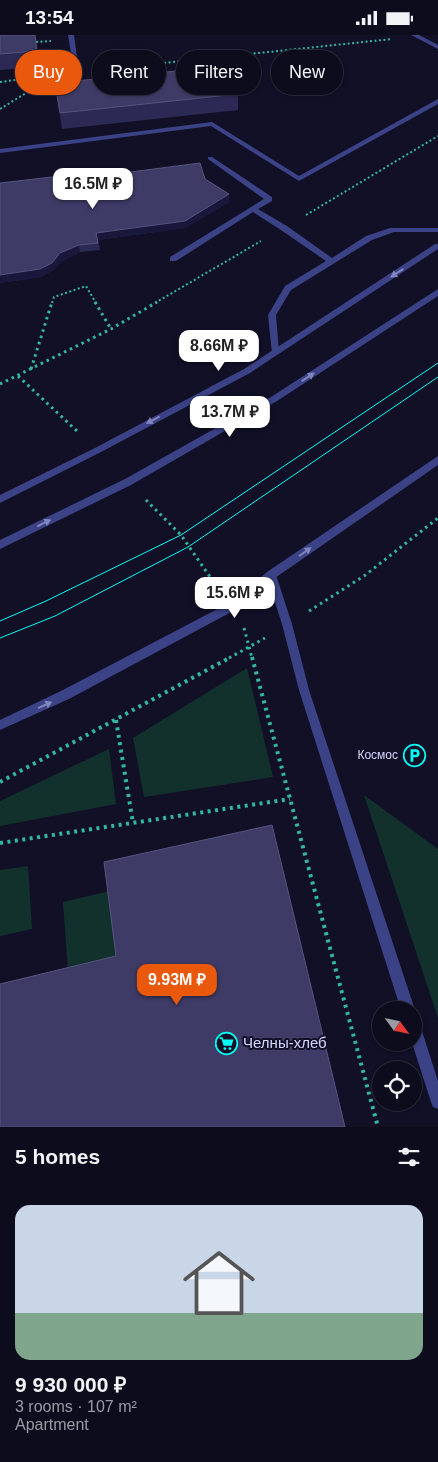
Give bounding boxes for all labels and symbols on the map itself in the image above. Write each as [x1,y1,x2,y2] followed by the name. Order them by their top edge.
[47,167,139,210] pin: 16.5M ₽
[390,268,404,278] one-way arrow
[173,329,265,372] pin: 8.66M ₽
[301,372,315,381] one-way arrow
[184,395,276,438] pin: 13.7M ₽
[146,416,161,424] one-way arrow
[37,519,51,527] one-way arrow
[298,547,312,557] one-way arrow
[189,577,281,619] pin: 15.6M ₽
[37,700,52,709] one-way arrow
[402,743,426,767] parking icon: Космос
[357,748,398,762] place label: Космос
[131,963,223,1006] pin: 9.93M ₽
[372,1001,422,1051] north arrow
[215,1031,239,1055] supermarket icon: Челны-хлеб
[243,1034,327,1051] place label: Челны-хлеб

